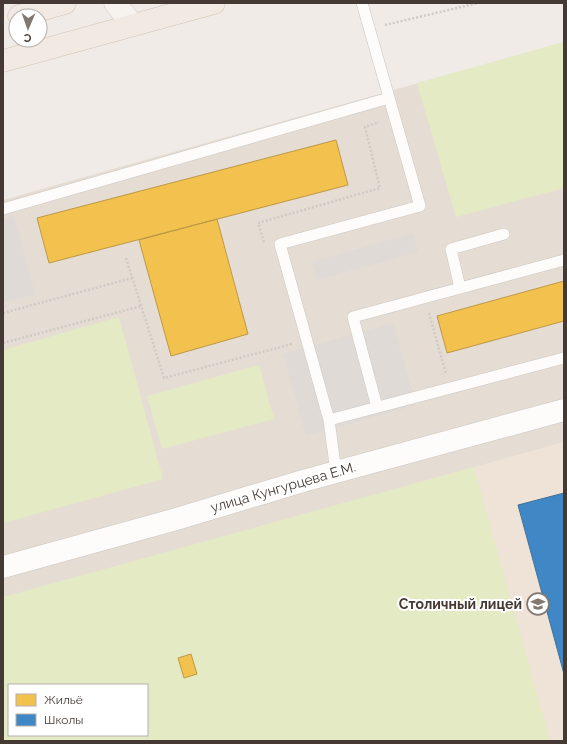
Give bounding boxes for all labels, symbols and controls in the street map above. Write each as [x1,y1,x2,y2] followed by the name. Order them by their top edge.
[8,8,48,48] north arrow
[23,31,32,44] text: С
[209,459,357,515] street label: улица Кунгурцева Е.М.
[525,591,551,617] school or university icon: Столичный лицей
[399,596,522,612] place label: Столичный лицей
[8,684,148,736] legend
[44,693,83,707] text: Жильё
[44,713,83,727] text: Школы

